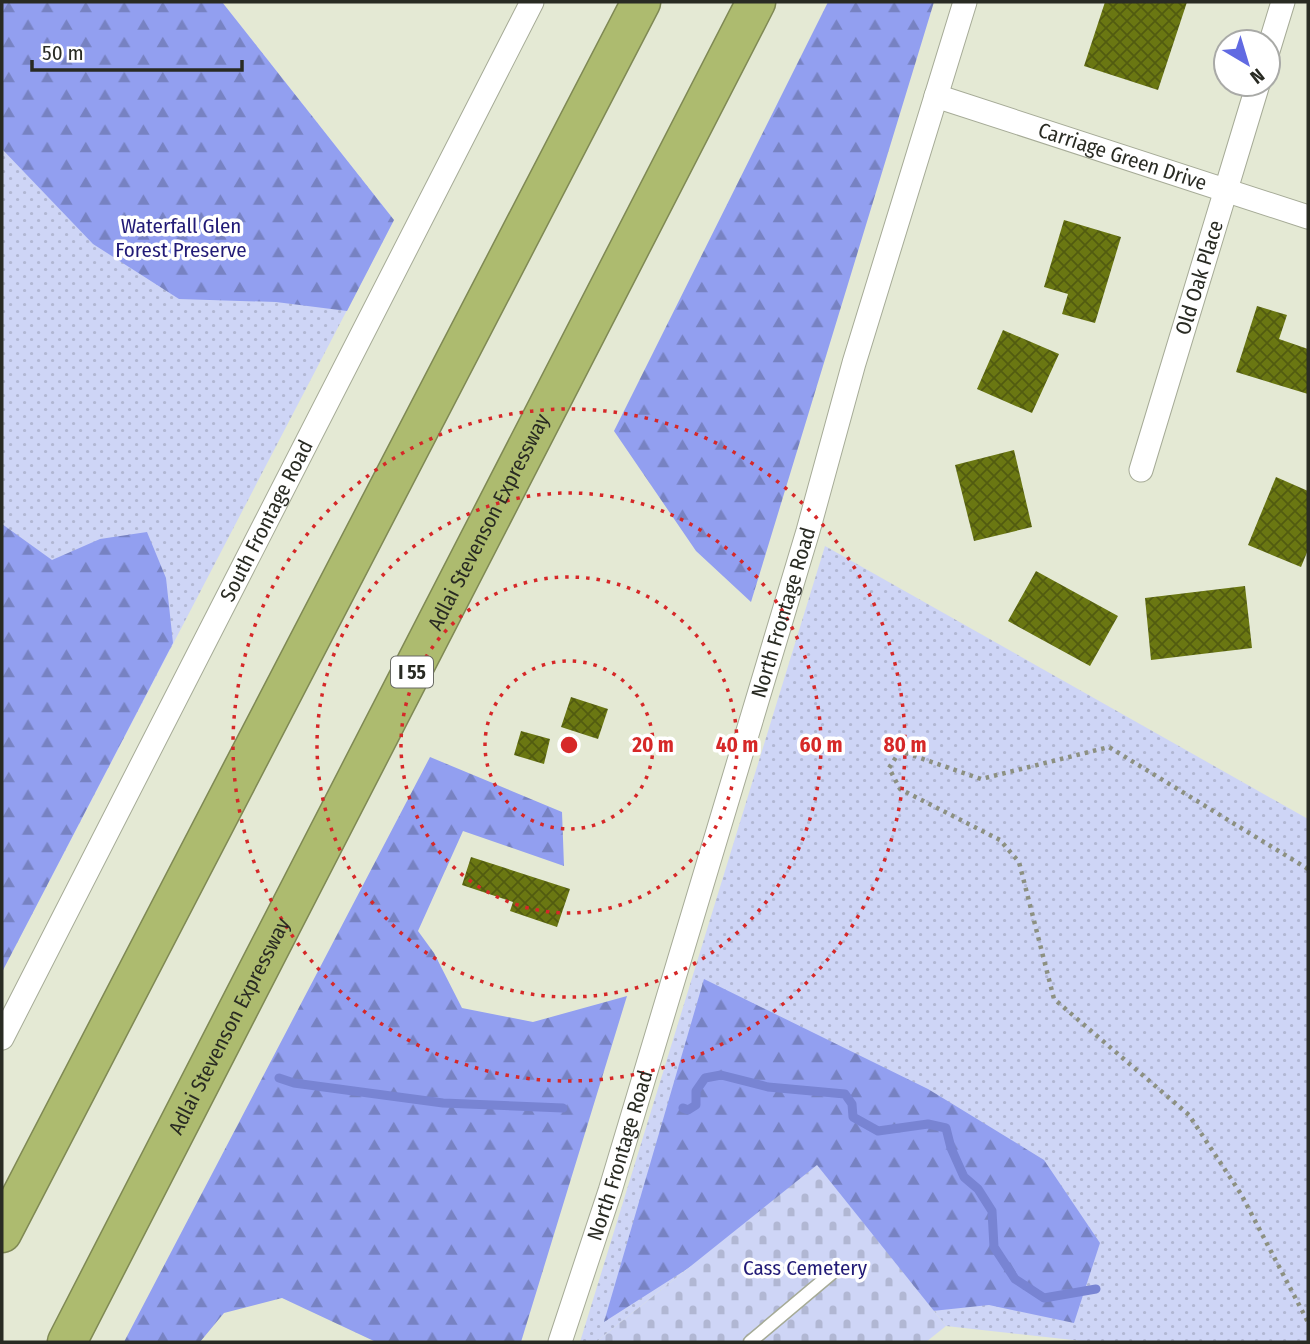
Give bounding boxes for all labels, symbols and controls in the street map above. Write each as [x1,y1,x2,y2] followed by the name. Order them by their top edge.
[32,28,242,72] scale bar
[1212,28,1282,98] north arrow
[42,40,84,66] text: 50 m
[1246,63,1269,89] text: N
[1035,117,1210,196] street label: Carriage Green Drive
[115,213,247,263] park label: Waterfall Glen Forest Preserve
[1170,217,1229,338] street label: Old Oak Place
[422,409,555,635] street label: Adlai Stevenson Expressway
[215,436,319,606] street label: South Frontage Road
[746,524,821,701] street label: North Frontage Road
[391,656,433,688] road number: I 55
[631,732,674,758] text: 20 m
[716,732,758,758] text: 40 m
[800,732,842,758] text: 60 m
[884,732,926,758] text: 80 m
[557,733,581,757] centre of rings
[163,913,296,1139] street label: Adlai Stevenson Expressway
[582,1067,658,1244] street label: North Frontage Road
[743,1255,868,1281] park label: Cass Cemetery

